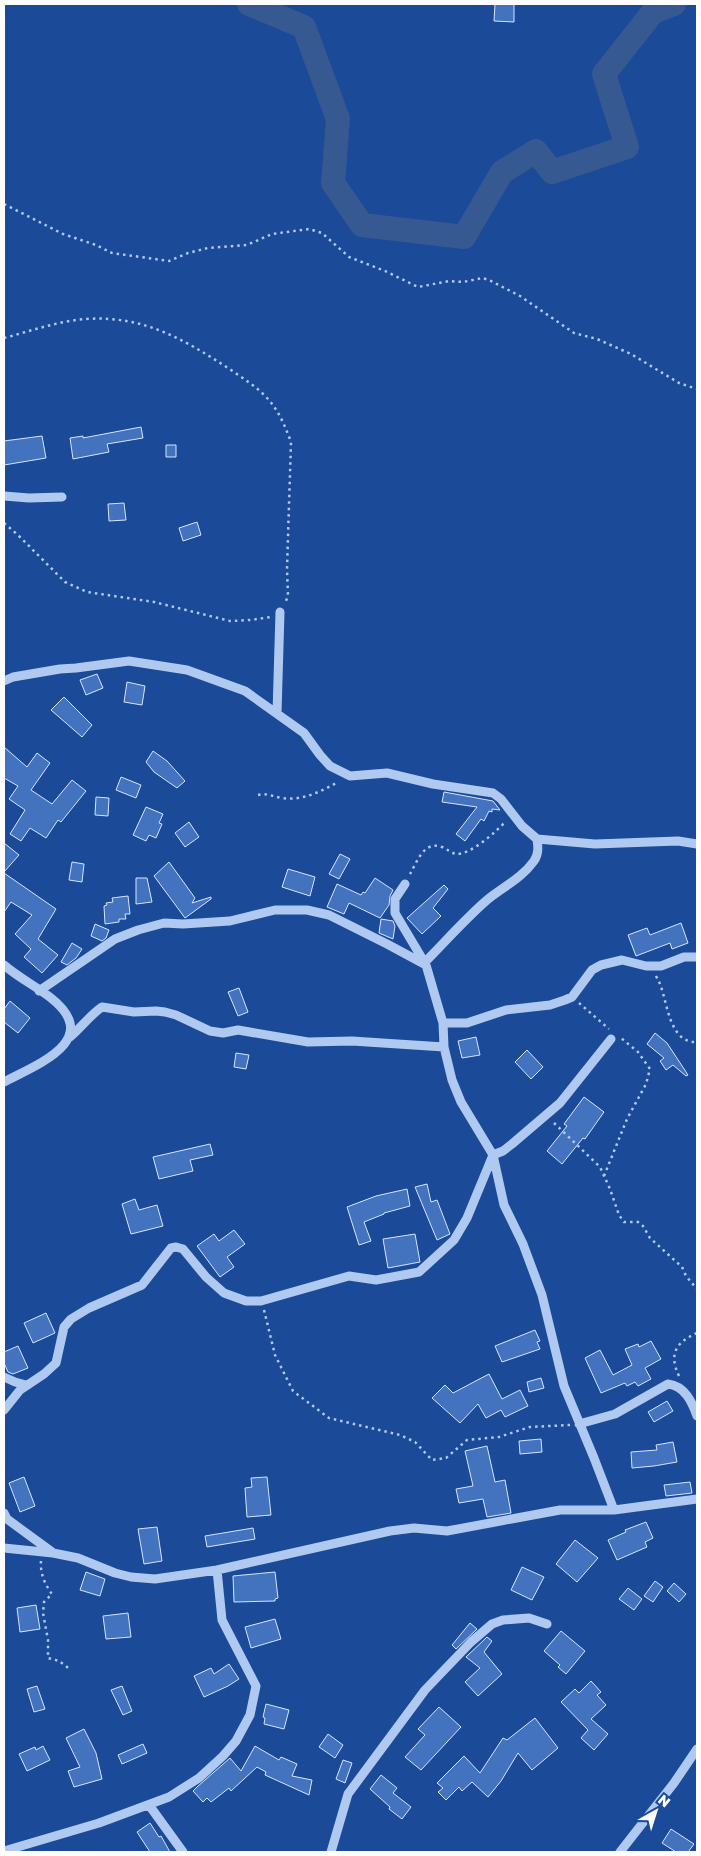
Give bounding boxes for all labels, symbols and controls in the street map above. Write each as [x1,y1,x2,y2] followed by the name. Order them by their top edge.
[631,1786,681,1836] north arrow
[655,1791,674,1810] text: N

